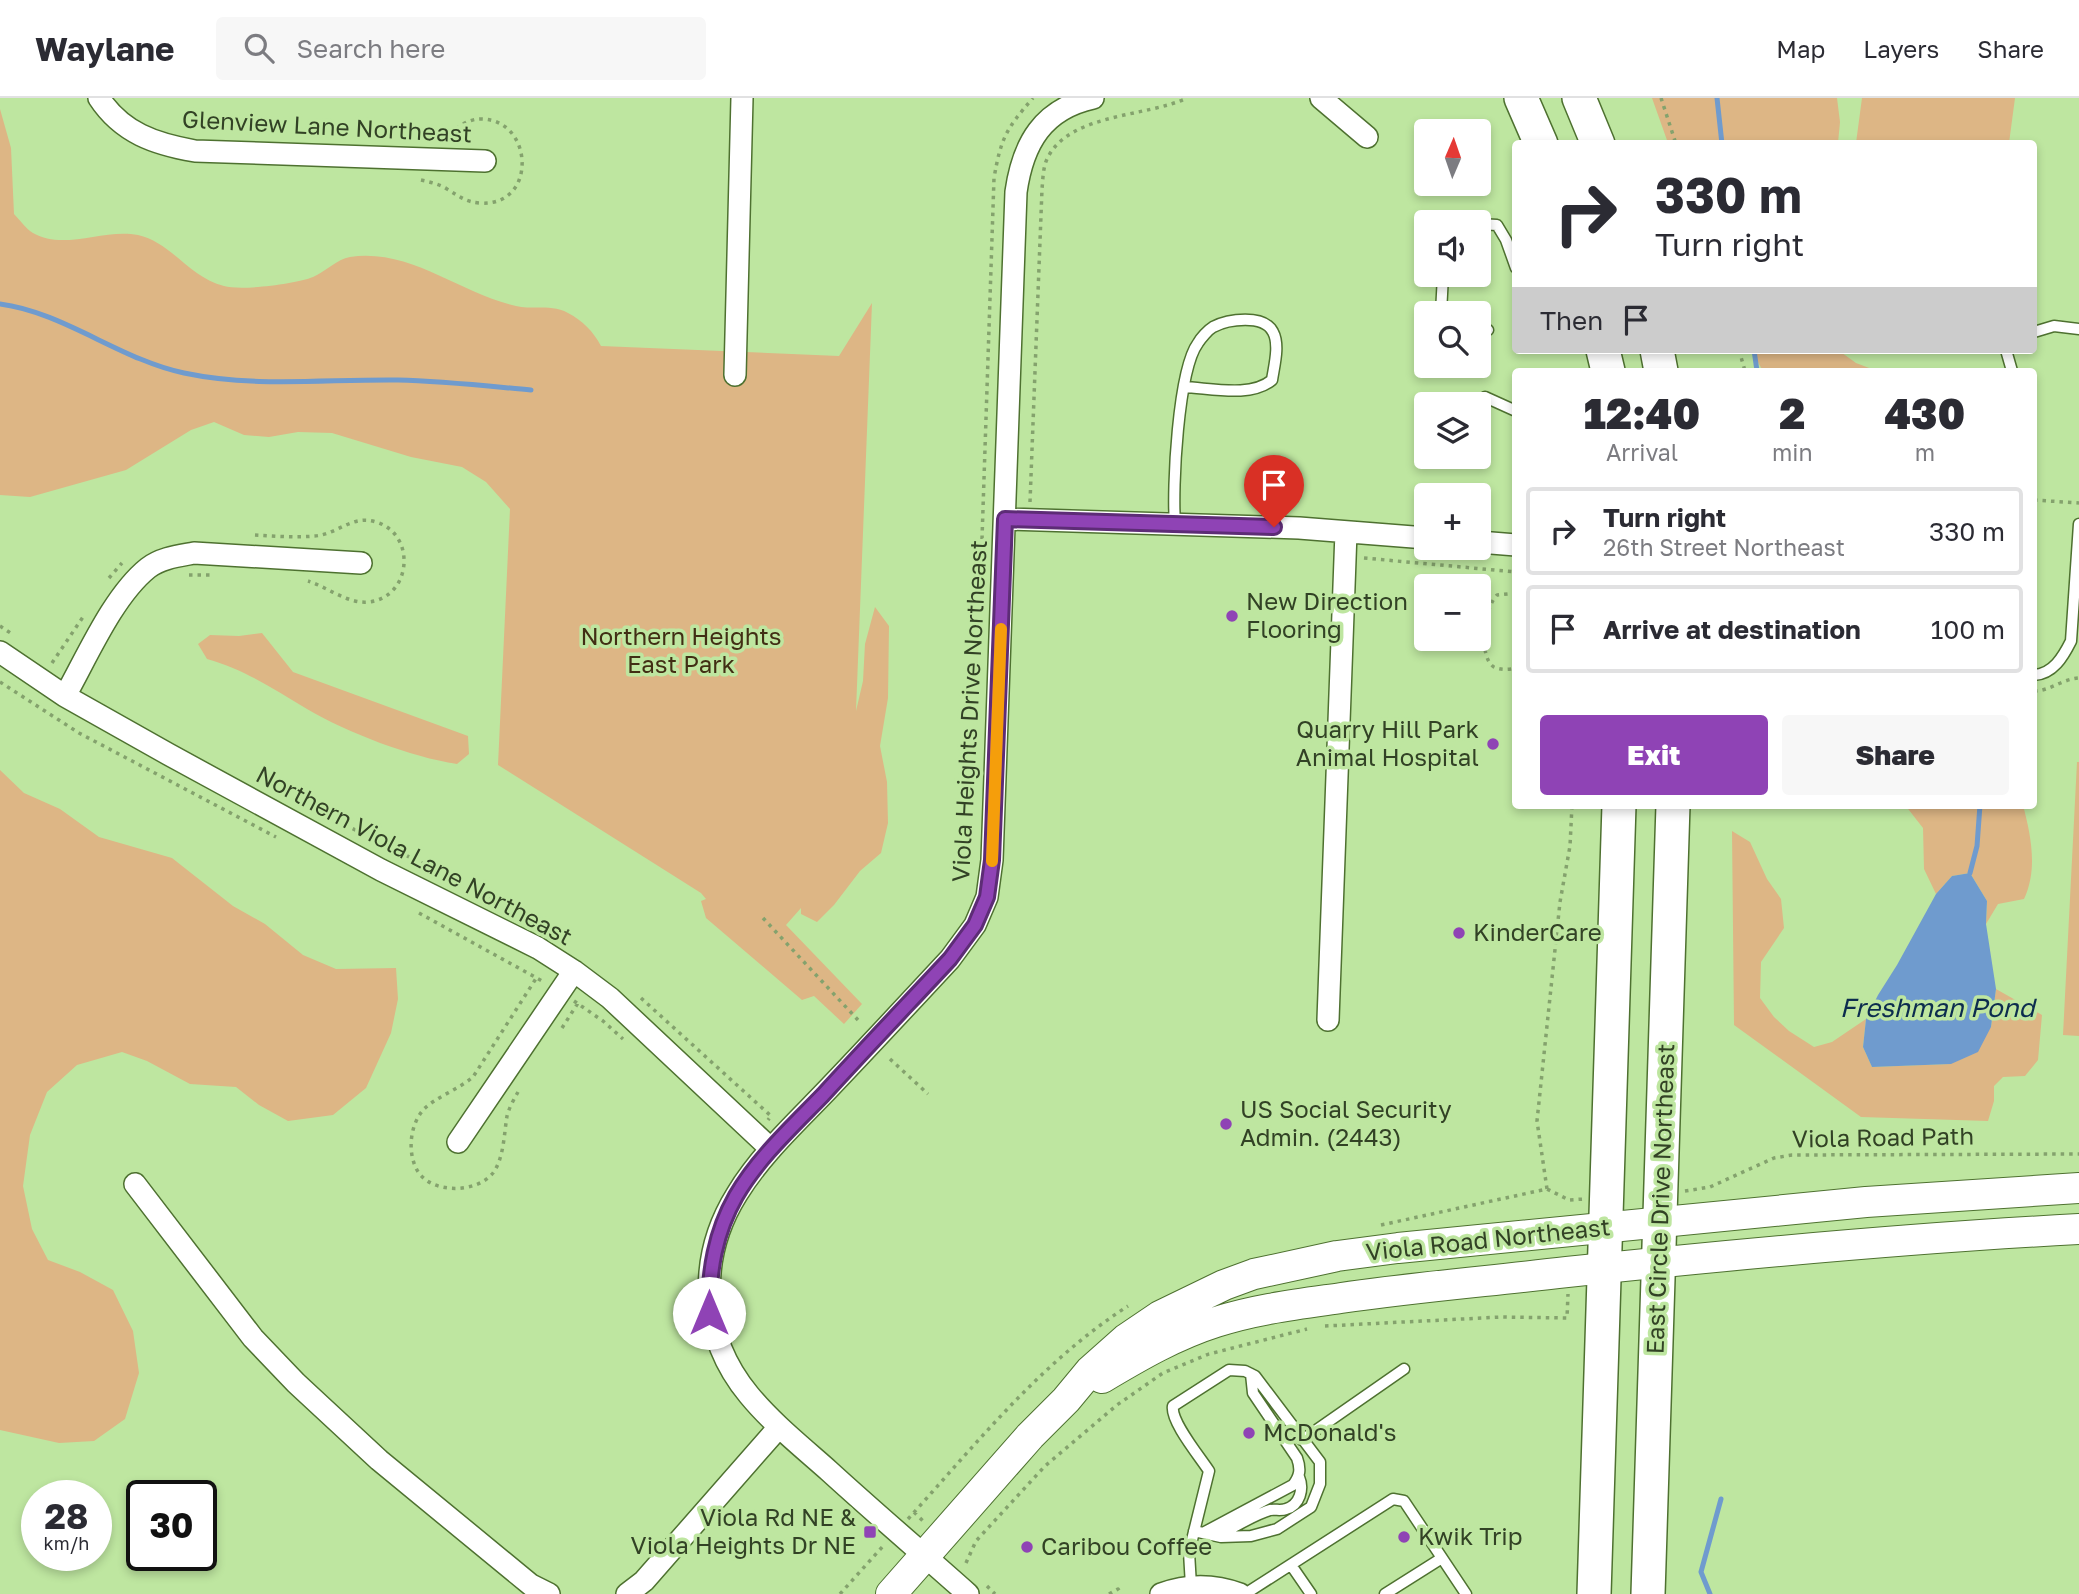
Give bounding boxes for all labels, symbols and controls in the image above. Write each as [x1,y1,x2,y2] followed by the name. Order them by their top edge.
[216,17,706,80] search box
[35,29,174,68] text: Waylane
[240,29,278,67] icon: search
[296,33,445,64] text: Search here
[1776,34,1825,63] text: Map
[1863,34,1939,63] text: Layers
[1977,34,2044,63] text: Share
[181,103,473,148] street label: Glenview Lane Northeast
[1414,119,1491,196] north arrow
[1414,119,1491,651] map controls
[1655,165,1802,224] text: 330 m
[1540,168,1631,259] icon: right
[1414,210,1491,287] button: sound
[1655,225,1804,263] text: Turn right
[1414,301,1491,378] button: search
[1617,301,1655,339] icon: arrive
[1540,305,1603,336] text: Then
[1584,388,1700,438] text: 12:40
[1779,388,1805,438] text: 2
[1884,388,1965,438] text: 430
[1414,392,1491,469] button: layers
[1606,438,1678,466] text: Arrival
[1772,438,1813,466] text: min
[1915,438,1935,466] text: m
[1244,455,1304,527] pin
[1255,466,1293,504] icon: arrive
[1414,483,1491,560] button: +
[1603,502,1726,533] text: Turn right
[1544,512,1582,550] icon: right
[1929,516,2005,547] text: 330 m
[1603,533,1845,561] text: 26th Street Northeast
[945,539,992,883] street label: Viola Heights Drive Northeast
[1414,574,1491,651] button: −
[1246,586,1408,643] place label: New Direction Flooring
[1224,608,1240,624] marker: New Direction Flooring
[1544,610,1582,648] icon: arrive
[1603,614,1861,645] text: Arrive at destination
[1931,614,2005,645] text: 100 m
[580,621,782,678] park label: Northern Heights East Park
[1296,714,1479,771] place label: Quarry Hill Park Animal Hospital
[1540,715,1768,795] button: Exit
[1782,715,2009,795] button: Share
[1485,736,1501,752] marker: Quarry Hill Park Animal Hospital
[252,759,578,951] street label: Northern Viola Lane Northeast
[1473,917,1602,946] place label: KinderCare
[1451,925,1467,941] marker: KinderCare
[1840,992,2037,1023] water label: Freshman Pond
[1640,1043,1679,1355] street label: East Circle Drive Northeast
[1240,1094,1452,1151] place label: US Social Security Admin. (2443)
[1218,1116,1234,1132] marker: US Social Security Admin. (2443)
[1792,1120,1974,1153] street label: Viola Road Path
[1364,1211,1611,1266] street label: Viola Road Northeast
[672,1276,746,1350] position arrow
[1263,1417,1396,1446] place label: McDonald's
[1241,1425,1257,1441] marker: McDonald's
[126,1480,217,1571] speed limit sign: 30
[45,1495,88,1537] text: 28
[631,1502,856,1559] place label: Viola Rd NE & Viola Heights Dr NE
[1418,1521,1523,1550] place label: Kwik Trip
[862,1524,878,1540] marker: Viola Rd NE & Viola Heights Dr NE
[1396,1529,1412,1545] marker: Kwik Trip
[1041,1531,1212,1560] place label: Caribou Coffee
[44,1532,89,1554] text: km/h
[1019,1539,1035,1555] marker: Caribou Coffee

